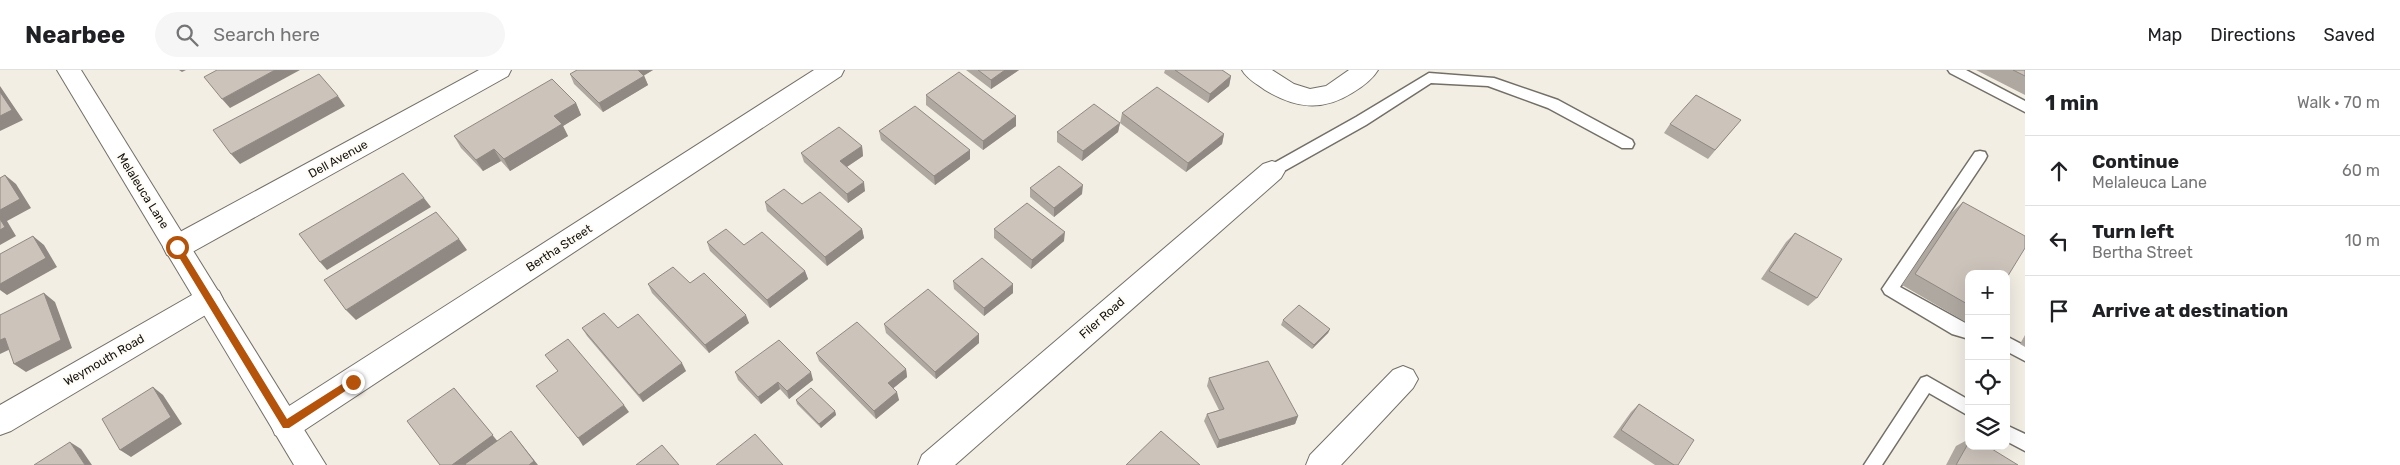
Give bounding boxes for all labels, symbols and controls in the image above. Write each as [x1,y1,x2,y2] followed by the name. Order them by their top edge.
[155,12,505,57] search box
[25,21,125,49] text: Nearbee
[173,21,201,49] icon: search
[213,23,320,46] text: Search here
[2147,24,2182,46] text: Map
[2210,24,2296,46] text: Directions
[2324,24,2375,46] text: Saved
[2045,90,2099,115] text: 1 min
[2297,93,2380,112] text: Walk · 70 m
[306,137,370,181] street label: Dell Avenue
[2092,150,2179,173] text: Continue
[114,151,172,231] street label: Melaleuca Lane
[2045,157,2073,185] icon: ahead
[2342,161,2380,180] text: 60 m
[2092,173,2207,192] text: Melaleuca Lane
[2092,220,2174,243] text: Turn left
[524,221,595,274] street label: Bertha Street
[2045,227,2073,255] icon: left
[2345,231,2380,250] text: 10 m
[166,236,189,259] route start
[2092,243,2193,262] text: Bertha Street
[1965,270,2010,450] map controls
[1965,270,2010,315] button: +
[1077,295,1127,341] street label: Filer Road
[2045,297,2073,325] icon: arrive
[2092,299,2288,322] text: Arrive at destination
[1965,315,2010,360] button: −
[61,331,147,389] street label: Weymouth Road
[1965,360,2010,405] button: locate
[342,371,365,394] route end
[1965,405,2010,450] button: layers

